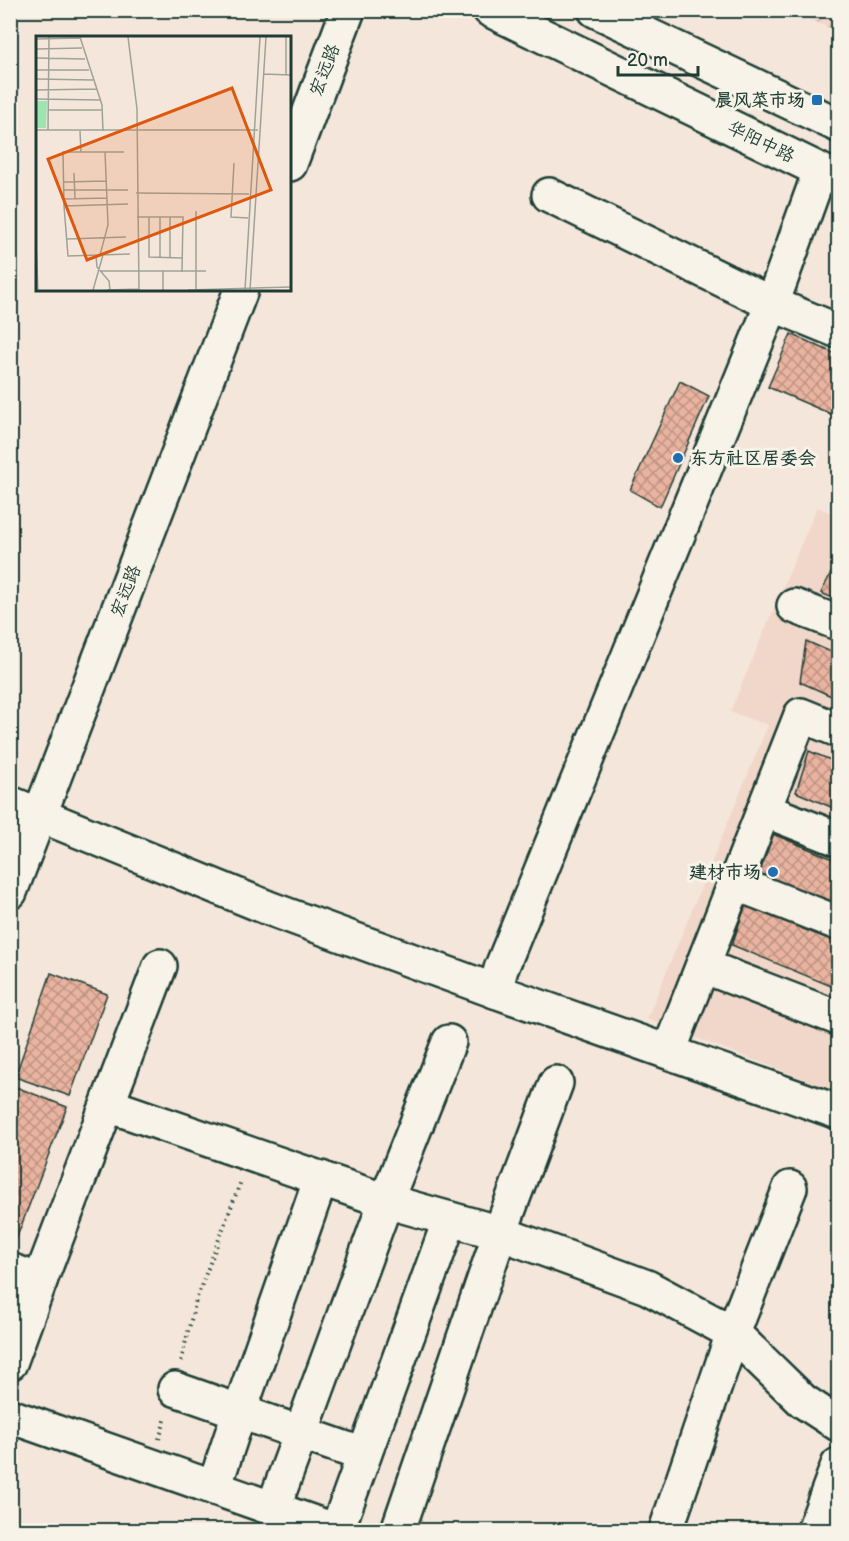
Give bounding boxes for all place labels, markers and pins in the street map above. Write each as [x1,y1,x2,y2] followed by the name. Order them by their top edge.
[715,90,805,111] place label: 晨风菜市场
[810,93,824,107] marker: 晨风菜市场
[690,448,816,469] place label: 东方社区居委会
[671,451,685,465] marker: 东方社区居委会
[689,862,761,883] place label: 建材市场
[766,865,780,879] marker: 建材市场

